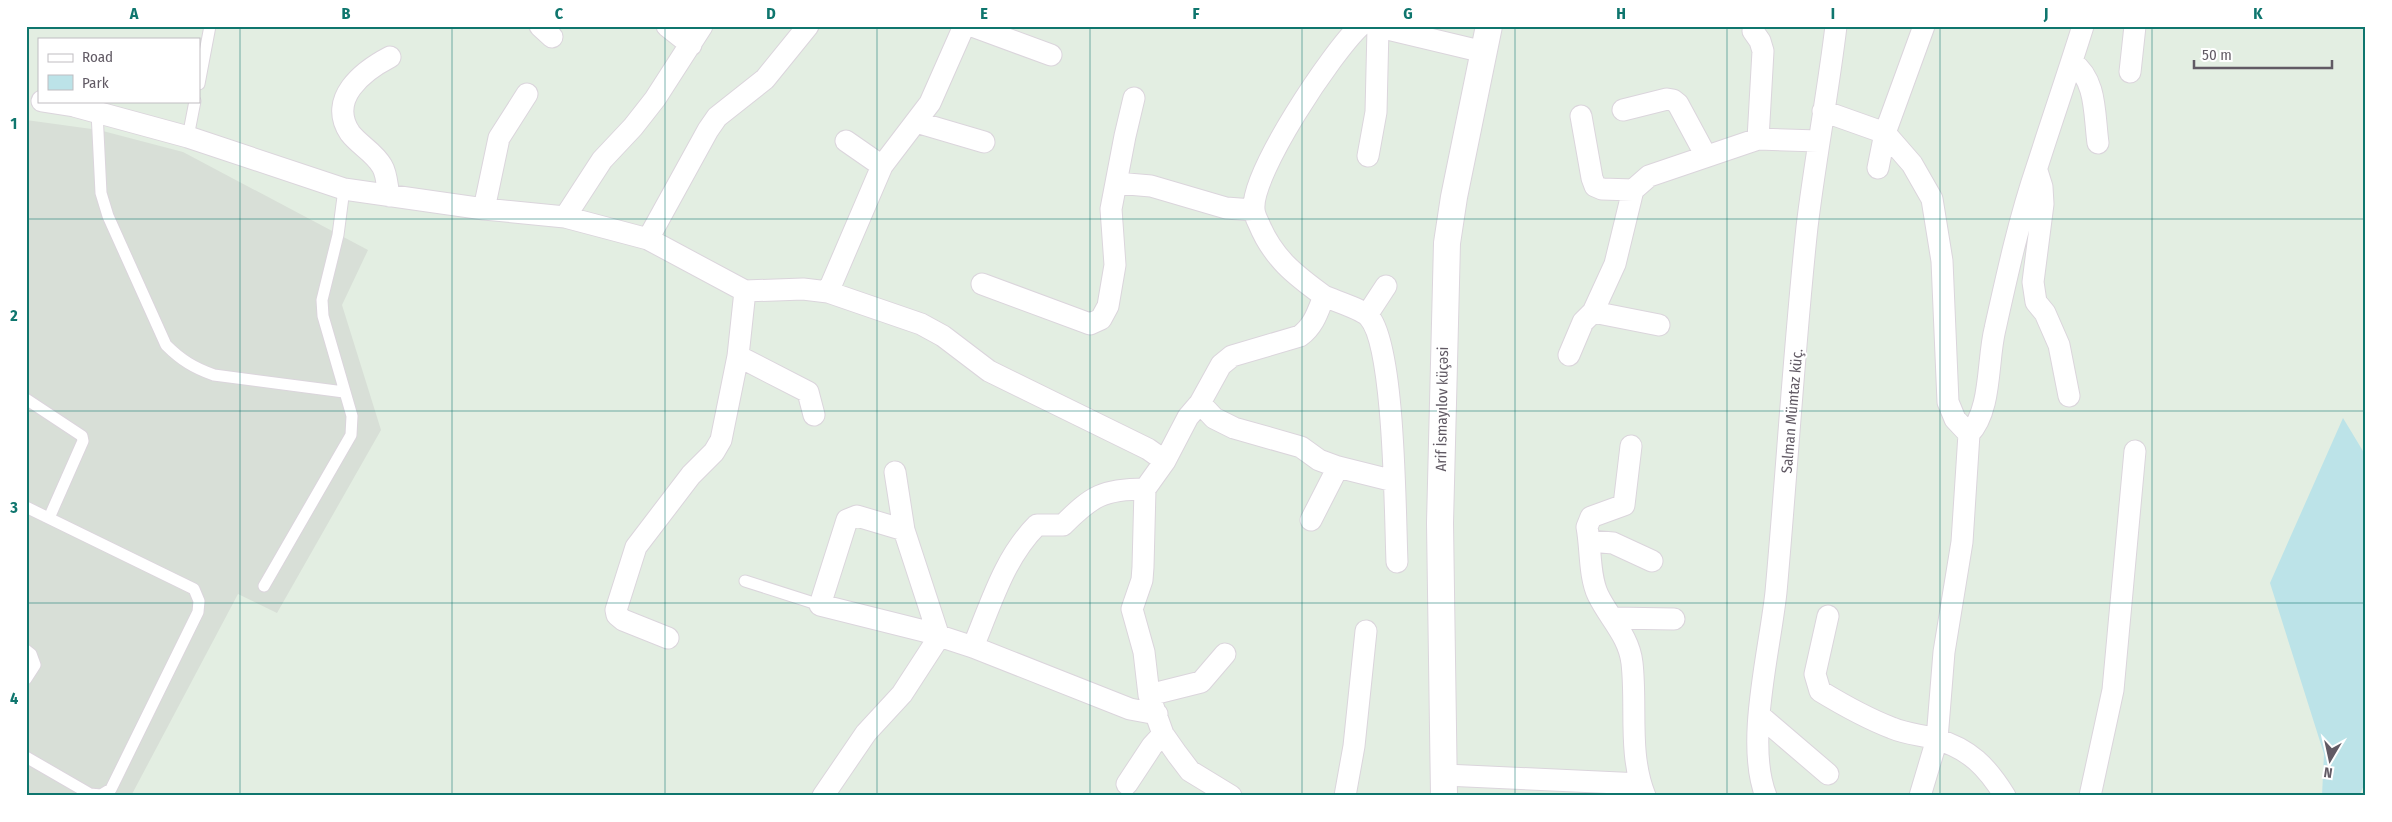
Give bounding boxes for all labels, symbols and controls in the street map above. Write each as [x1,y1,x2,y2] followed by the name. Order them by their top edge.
[129,4,139,23] text: A
[342,4,351,23] text: B
[555,4,564,23] text: C
[766,4,776,23] text: D
[980,4,988,23] text: E
[1192,4,1200,23] text: F
[1403,4,1413,23] text: G
[1616,4,1626,23] text: H
[1831,4,1835,23] text: I
[2043,4,2048,23] text: J
[2253,4,2263,23] text: K
[38,38,200,102] legend
[2194,38,2332,70] scale bar
[2202,46,2232,64] text: 50 m
[82,48,113,66] text: Road
[82,74,109,92] text: Park
[11,114,17,133] text: 1
[9,306,18,325] text: 2
[1432,346,1452,472] street label: Arif İsmayılov küçəsi
[1778,348,1806,474] street label: Salman Mümtaz küç.
[9,498,18,517] text: 3
[10,689,18,708] text: 4
[2304,734,2354,784] north arrow
[2323,763,2334,781] text: N

